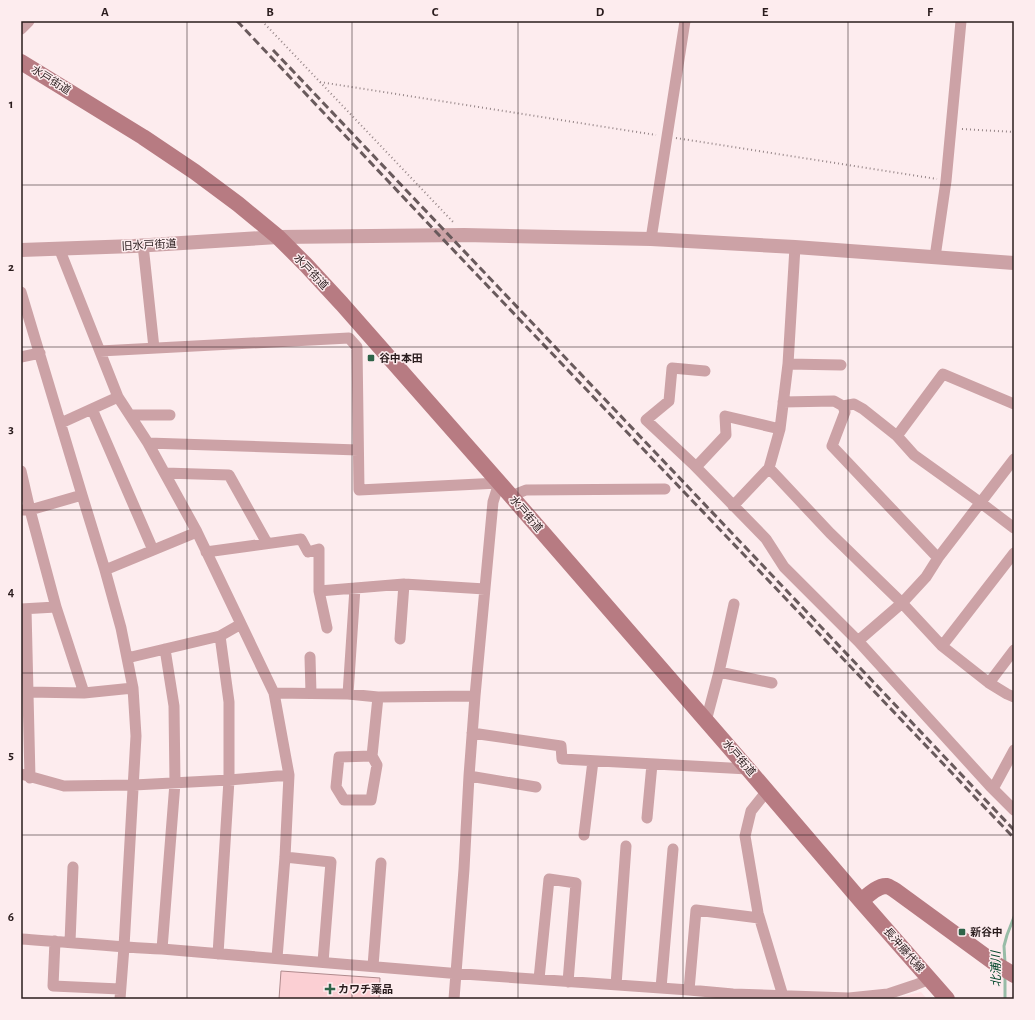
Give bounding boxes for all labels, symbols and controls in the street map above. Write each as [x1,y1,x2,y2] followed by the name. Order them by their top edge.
[101,6,109,19] text: A
[266,6,274,19] text: B
[432,6,439,19] text: C
[596,6,605,19] text: D
[762,6,769,19] text: E
[927,6,934,19] text: F
[29,63,73,96] street label: 水戸街道
[9,98,13,111] text: 1
[121,237,177,252] street label: 旧水戸街道
[292,252,331,292] street label: 水戸街道
[8,261,14,274] text: 2
[379,352,423,364] place label: 谷中本田
[366,353,376,363] marker: 谷中本田
[8,423,14,436] text: 3
[507,493,545,534] street label: 水戸街道
[8,586,15,599] text: 4
[720,737,758,778] street label: 水戸街道
[8,749,14,762] text: 5
[8,911,14,924] text: 6
[882,925,927,974] street label: 長沖藤代線
[970,926,1003,938] place label: 新谷中
[957,927,967,937] marker: 新谷中
[989,949,1002,987] water label: 北浦川
[325,984,335,994] marker: カワチ薬品
[338,984,393,995] place label: カワチ薬品

